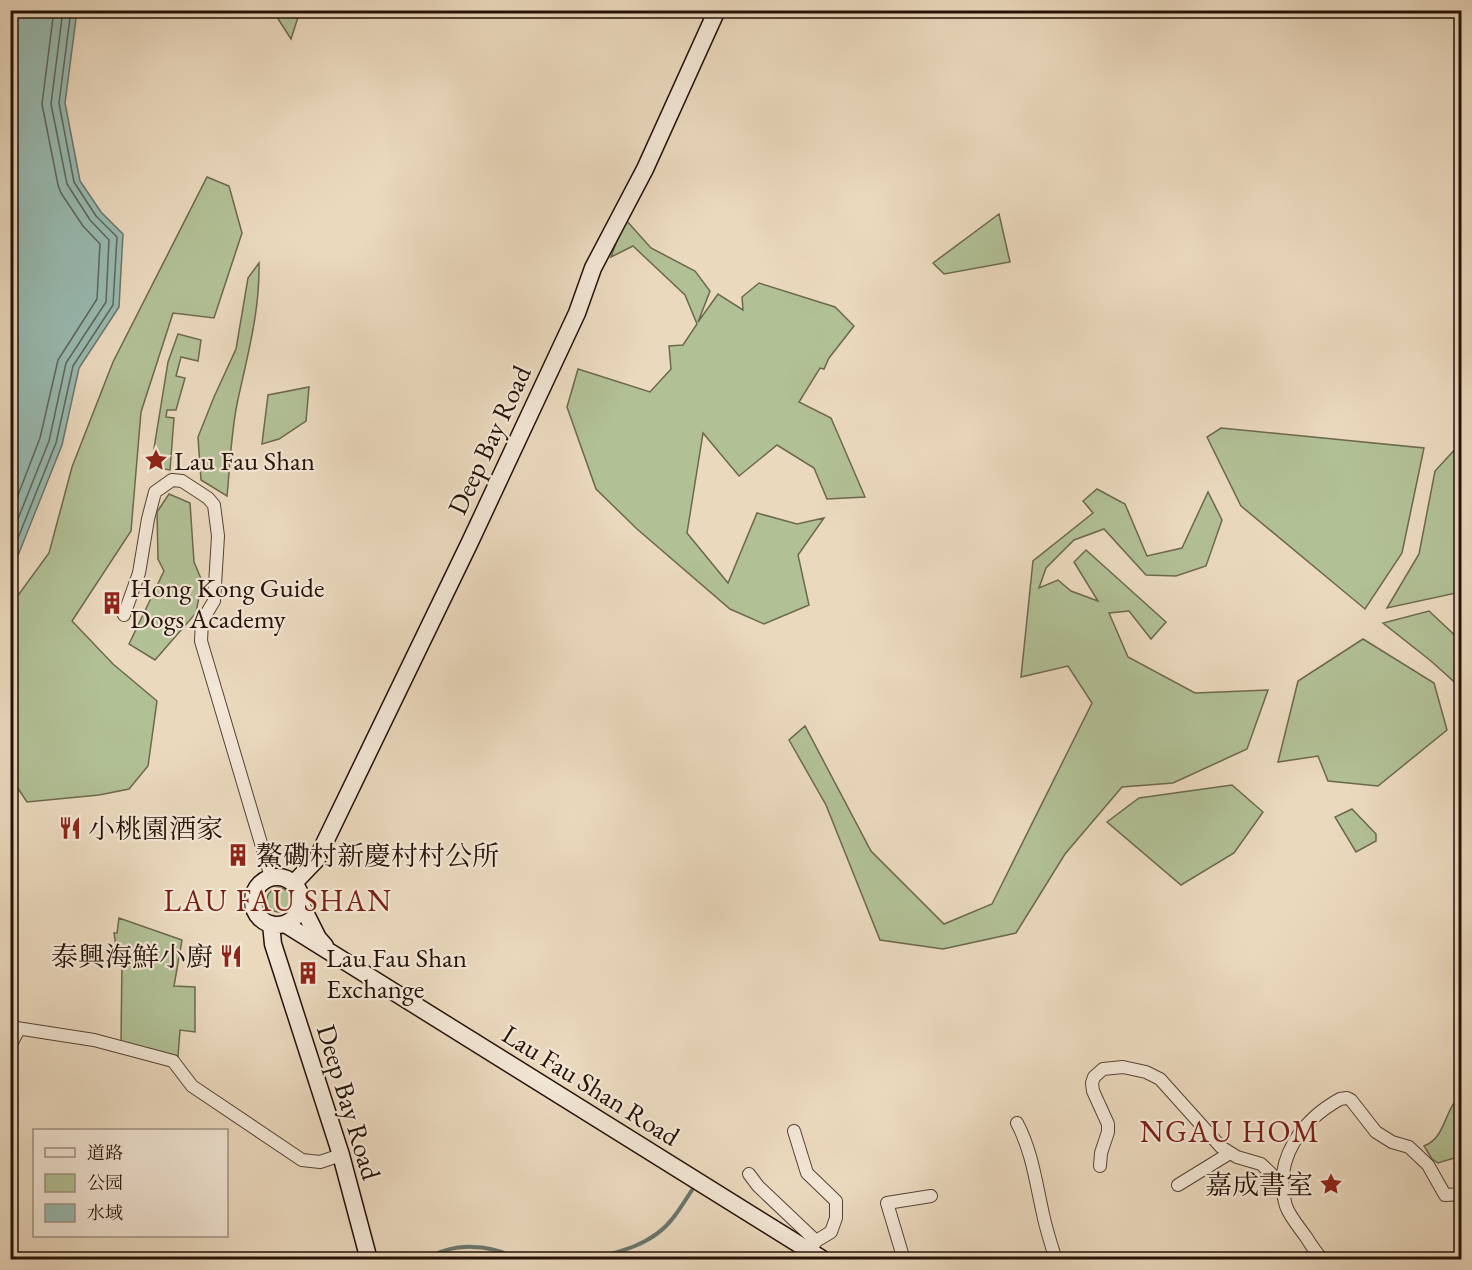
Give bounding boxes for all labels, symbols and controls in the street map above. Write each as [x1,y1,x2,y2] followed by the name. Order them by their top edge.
[439,360,539,520] street label: Deep Bay Road
[174,443,315,478] place label: Lau Fau Shan
[143,447,169,473] place icon: Lau Fau Shan
[130,570,325,636] place label: Hong Kong Guide Dogs Academy
[99,590,125,616] building icon: Hong Kong Guide Dogs Academy
[88,811,223,846] place label: 小桃園酒家
[57,815,83,841] restaurant icon: 小桃園酒家
[256,838,499,873] place label: 鰲磡村新慶村村公所
[225,842,251,868] building icon: 鰲磡村新慶村村公所
[163,881,393,920] district label: LAU FAU SHAN
[51,939,213,974] place label: 泰興海鮮小廚
[326,940,467,1006] place label: Lau Fau Shan Exchange
[218,943,244,969] restaurant icon: 泰興海鮮小廚
[295,960,321,986] building icon: Lau Fau Shan Exchange
[496,1016,687,1154] street label: Lau Fau Shan Road
[309,1020,389,1184] street label: Deep Bay Road
[1140,1112,1320,1151] district label: NGAU HOM
[33,1129,228,1237] legend
[87,1141,123,1164] text: 道路
[1205,1167,1313,1202] place label: 嘉成書室
[87,1171,123,1194] text: 公园
[1318,1171,1344,1197] place icon: 嘉成書室
[87,1201,123,1224] text: 水域

